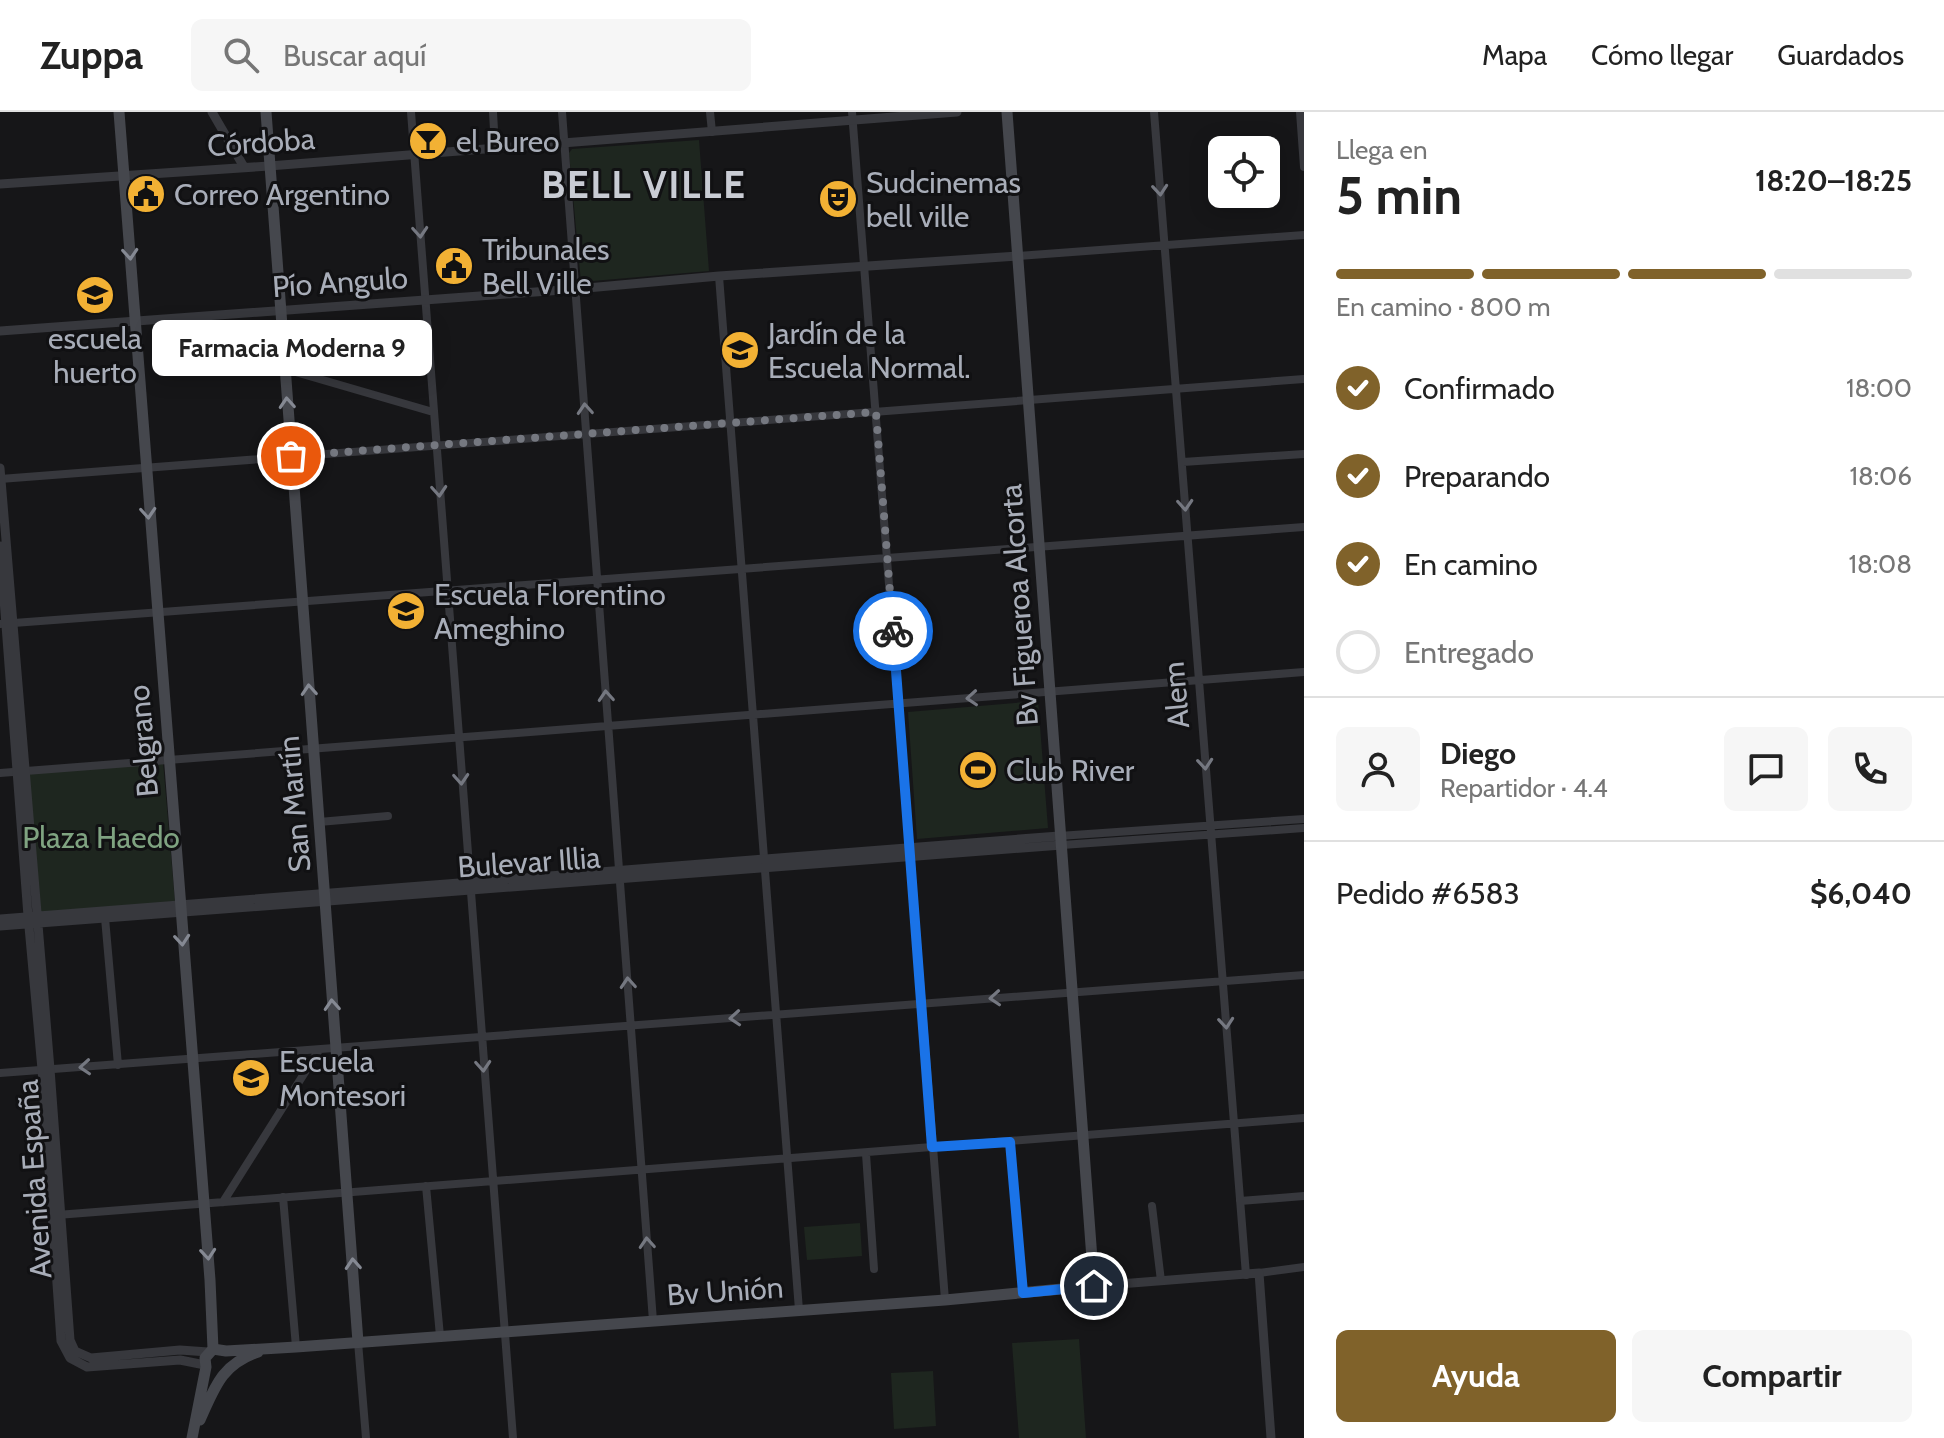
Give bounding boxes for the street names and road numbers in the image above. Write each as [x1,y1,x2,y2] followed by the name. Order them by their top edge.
[206,120,317,164] street label: Córdoba
[271,259,409,305] street label: Pío Angulo
[992,482,1046,727] street label: Bv Figueroa Alcorta
[1155,660,1197,730] street label: Alem
[120,683,166,799] street label: Belgrano
[270,734,318,874] street label: San Martín
[456,839,602,885] street label: Bulevar Illia
[9,1078,59,1280] street label: Avenida España
[666,1268,784,1314] street label: Bv Unión

